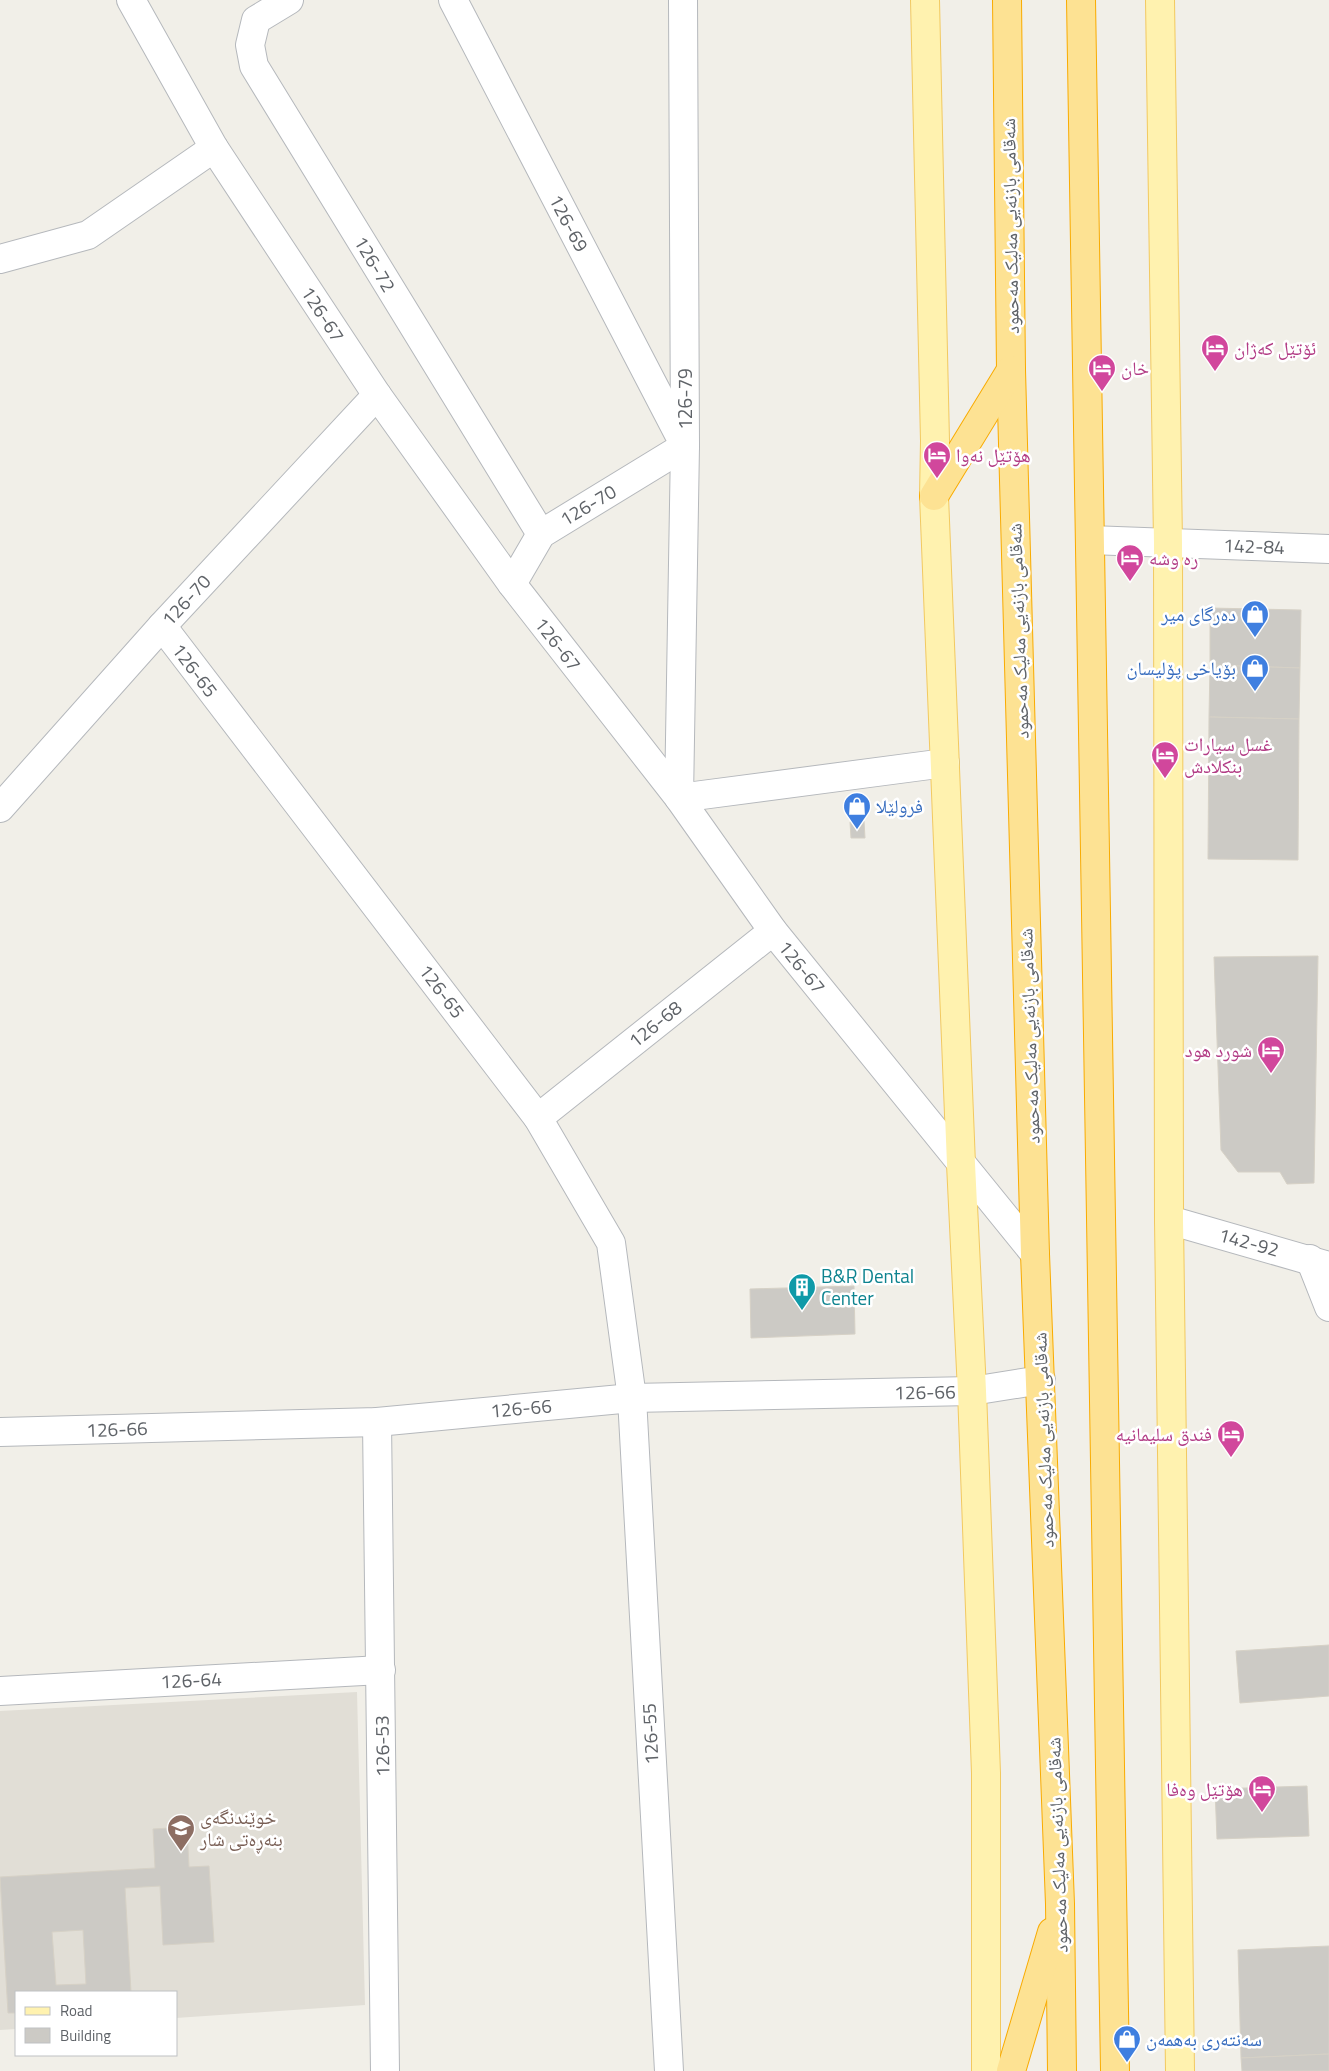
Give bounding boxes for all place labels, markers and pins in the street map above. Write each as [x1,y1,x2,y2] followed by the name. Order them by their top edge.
[1200,333,1230,372] hotel icon: ئۆتێل کەژان
[1234,333,1316,362] place label: ئۆتێل کەژان
[1087,353,1117,392] hotel icon: خان
[1121,353,1149,382] place label: خان
[922,440,952,479] hotel icon: هۆتێل نەوا
[956,440,1031,469] place label: هۆتێل نەوا
[1115,543,1145,582] hotel icon: ره وشه
[1149,543,1198,572] place label: ره وشه
[1160,599,1236,628] place label: دەرگای میر
[1240,599,1270,638] shop icon: دەرگای میر
[1126,653,1236,682] place label: بۆیاخی پۆلیسان
[1240,653,1270,692] shop icon: بۆیاخی پۆلیسان
[1184,729,1273,780] place label: غسل سيارات بنكلادش
[1150,740,1180,779] hotel icon: غسل سيارات بنكلادش
[842,791,872,830] shop icon: فرولێلا
[876,791,923,820] place label: فرولێلا
[1185,1035,1252,1064] place label: شورد هود
[1256,1035,1286,1074] hotel icon: شورد هود
[821,1261,914,1312] place label: B&R Dental Center
[787,1272,817,1311] building icon: B&R Dental Center
[1116,1419,1212,1448] place label: فندق سليمانيه
[1216,1419,1246,1458] hotel icon: فندق سليمانيه
[1166,1774,1243,1803] place label: هۆتێل وەفا
[1247,1774,1277,1813] hotel icon: هۆتێل وەفا
[199,1802,283,1854] place label: خوێندنگەی بنەڕەتی شار
[166,1813,196,1852] school or university icon: خوێندنگەی بنەڕەتی شار
[1112,2024,1142,2063] shop icon: سەنتەری بەهمەن
[1146,2024,1262,2053] place label: سەنتەری بەهمەن

